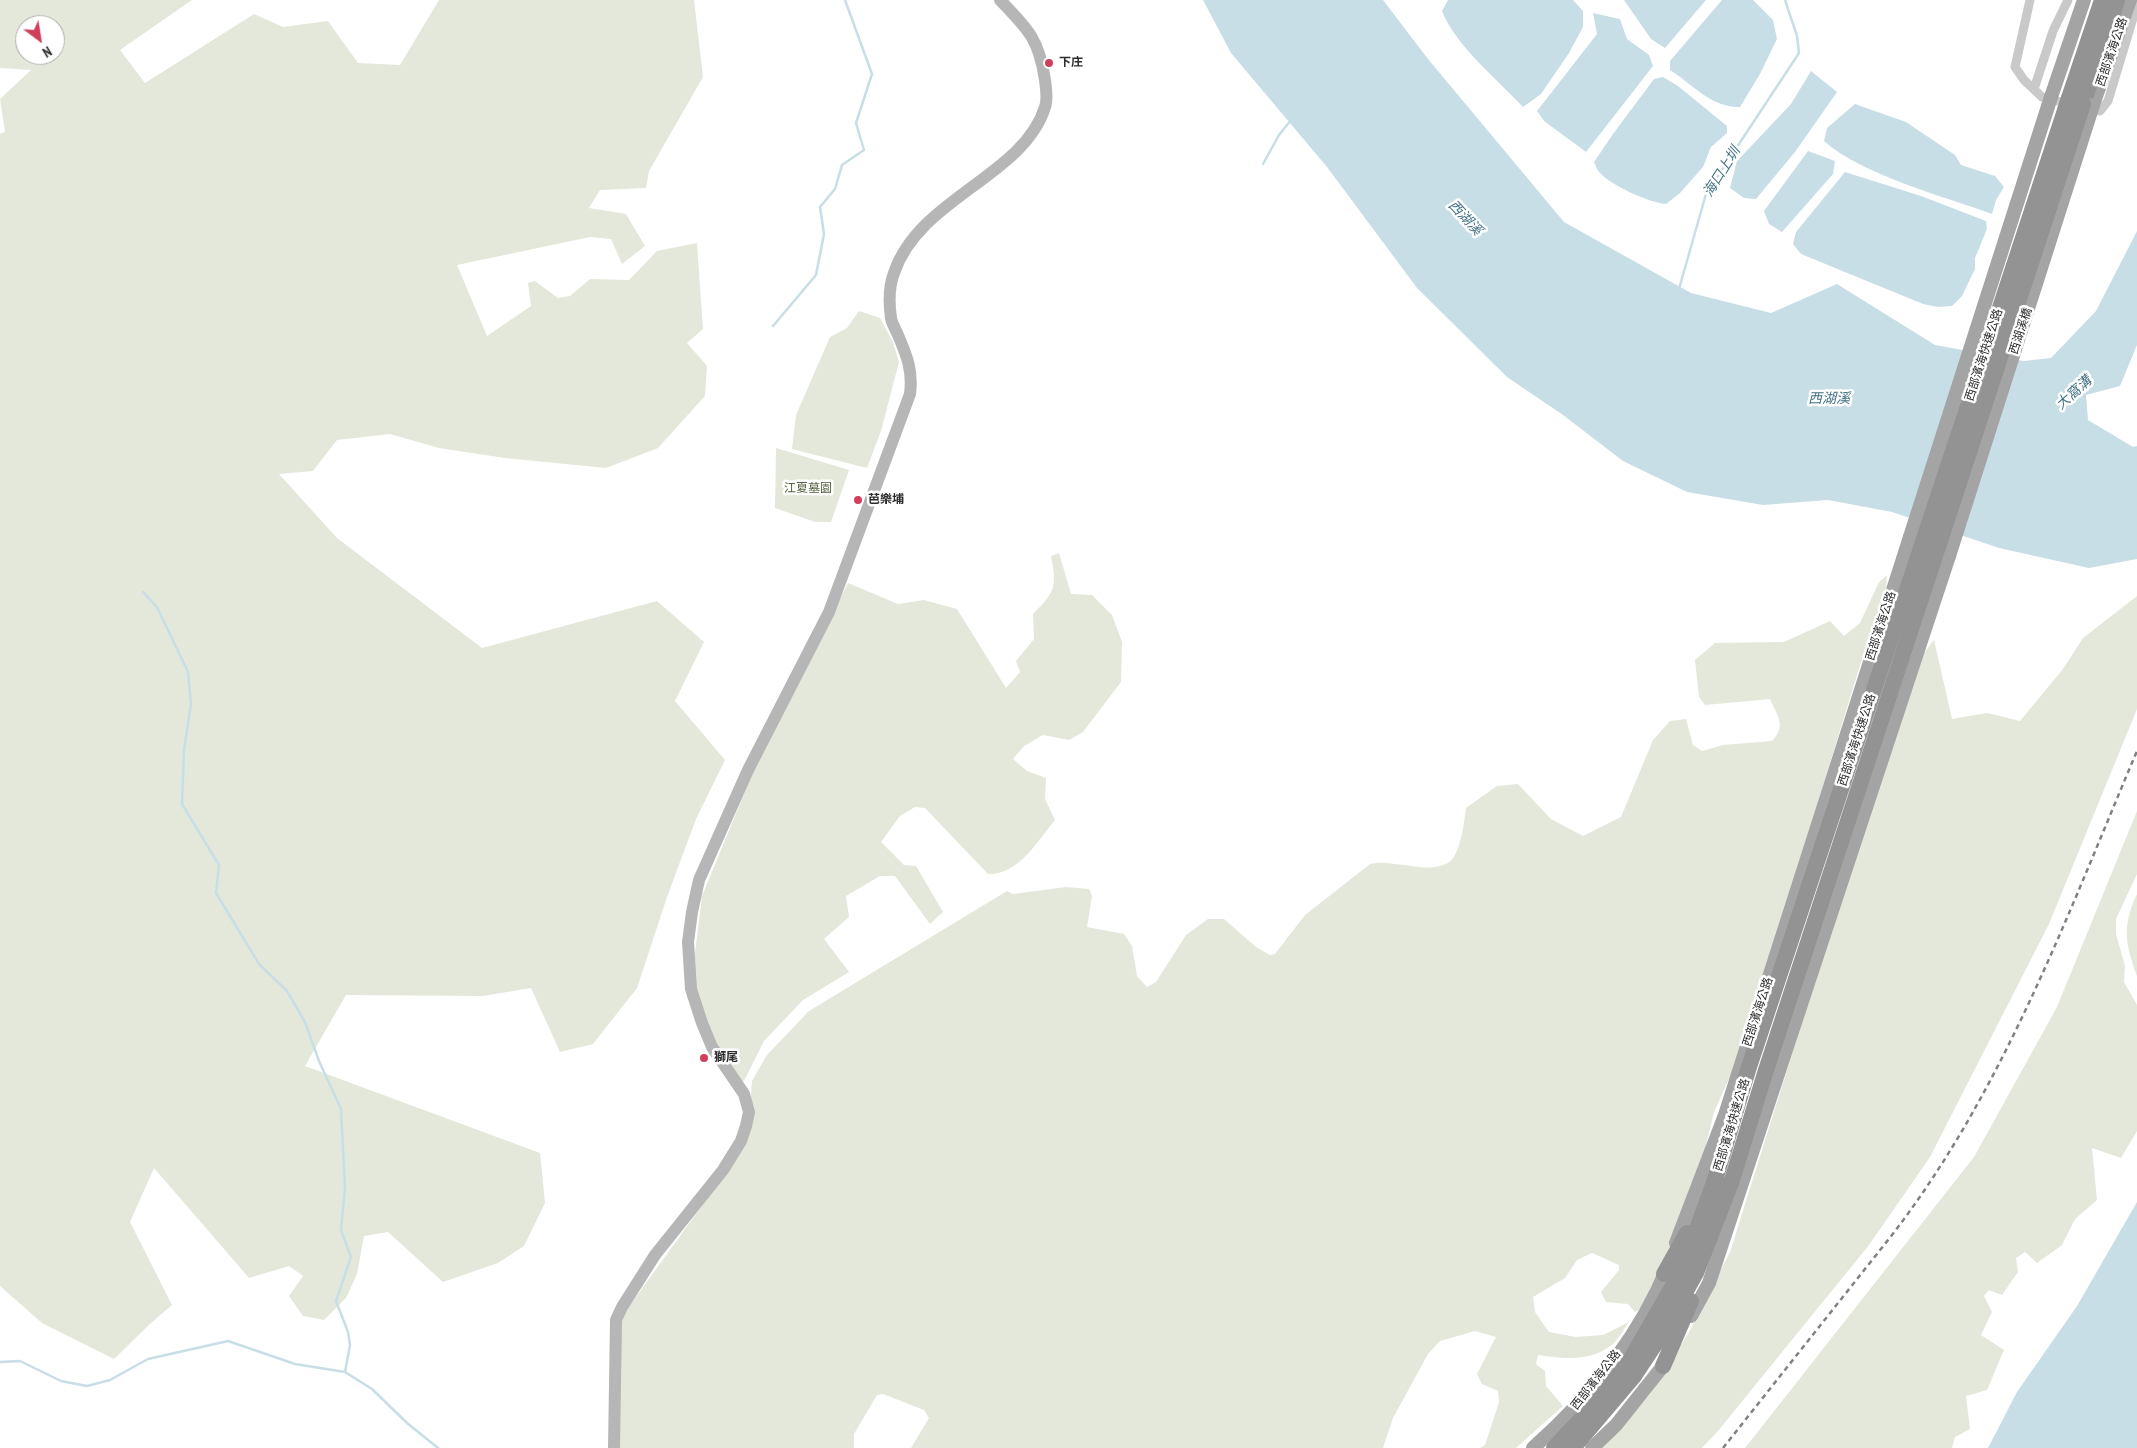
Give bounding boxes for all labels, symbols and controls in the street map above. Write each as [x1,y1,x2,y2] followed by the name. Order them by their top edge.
[15,15,65,65] north arrow
[2093,16,2131,88] street label: 西部濱海公路
[39,42,55,62] text: N
[1059,56,1083,70] place label: 下庄
[1043,57,1055,69] marker: 下庄
[1700,144,1744,200] water label: 海口上圳
[1445,197,1485,239] water label: 西湖溪
[2007,306,2035,356] street label: 西湖溪橋
[1962,307,2006,403] street label: 西部濱海快速公路
[2053,373,2095,413] water label: 大窩溝
[1808,391,1850,407] water label: 西湖溪
[784,482,832,496] park label: 江夏墓園
[868,493,904,507] place label: 芭樂埔
[852,494,864,506] marker: 芭樂埔
[1863,590,1899,662] street label: 西部濱海公路
[1835,692,1879,788] street label: 西部濱海快速公路
[1740,976,1776,1048] street label: 西部濱海公路
[714,1051,738,1065] place label: 獅尾
[698,1052,710,1064] marker: 獅尾
[1711,1077,1753,1173] street label: 西部濱海快速公路
[1568,1347,1624,1413] street label: 西部濱海公路

